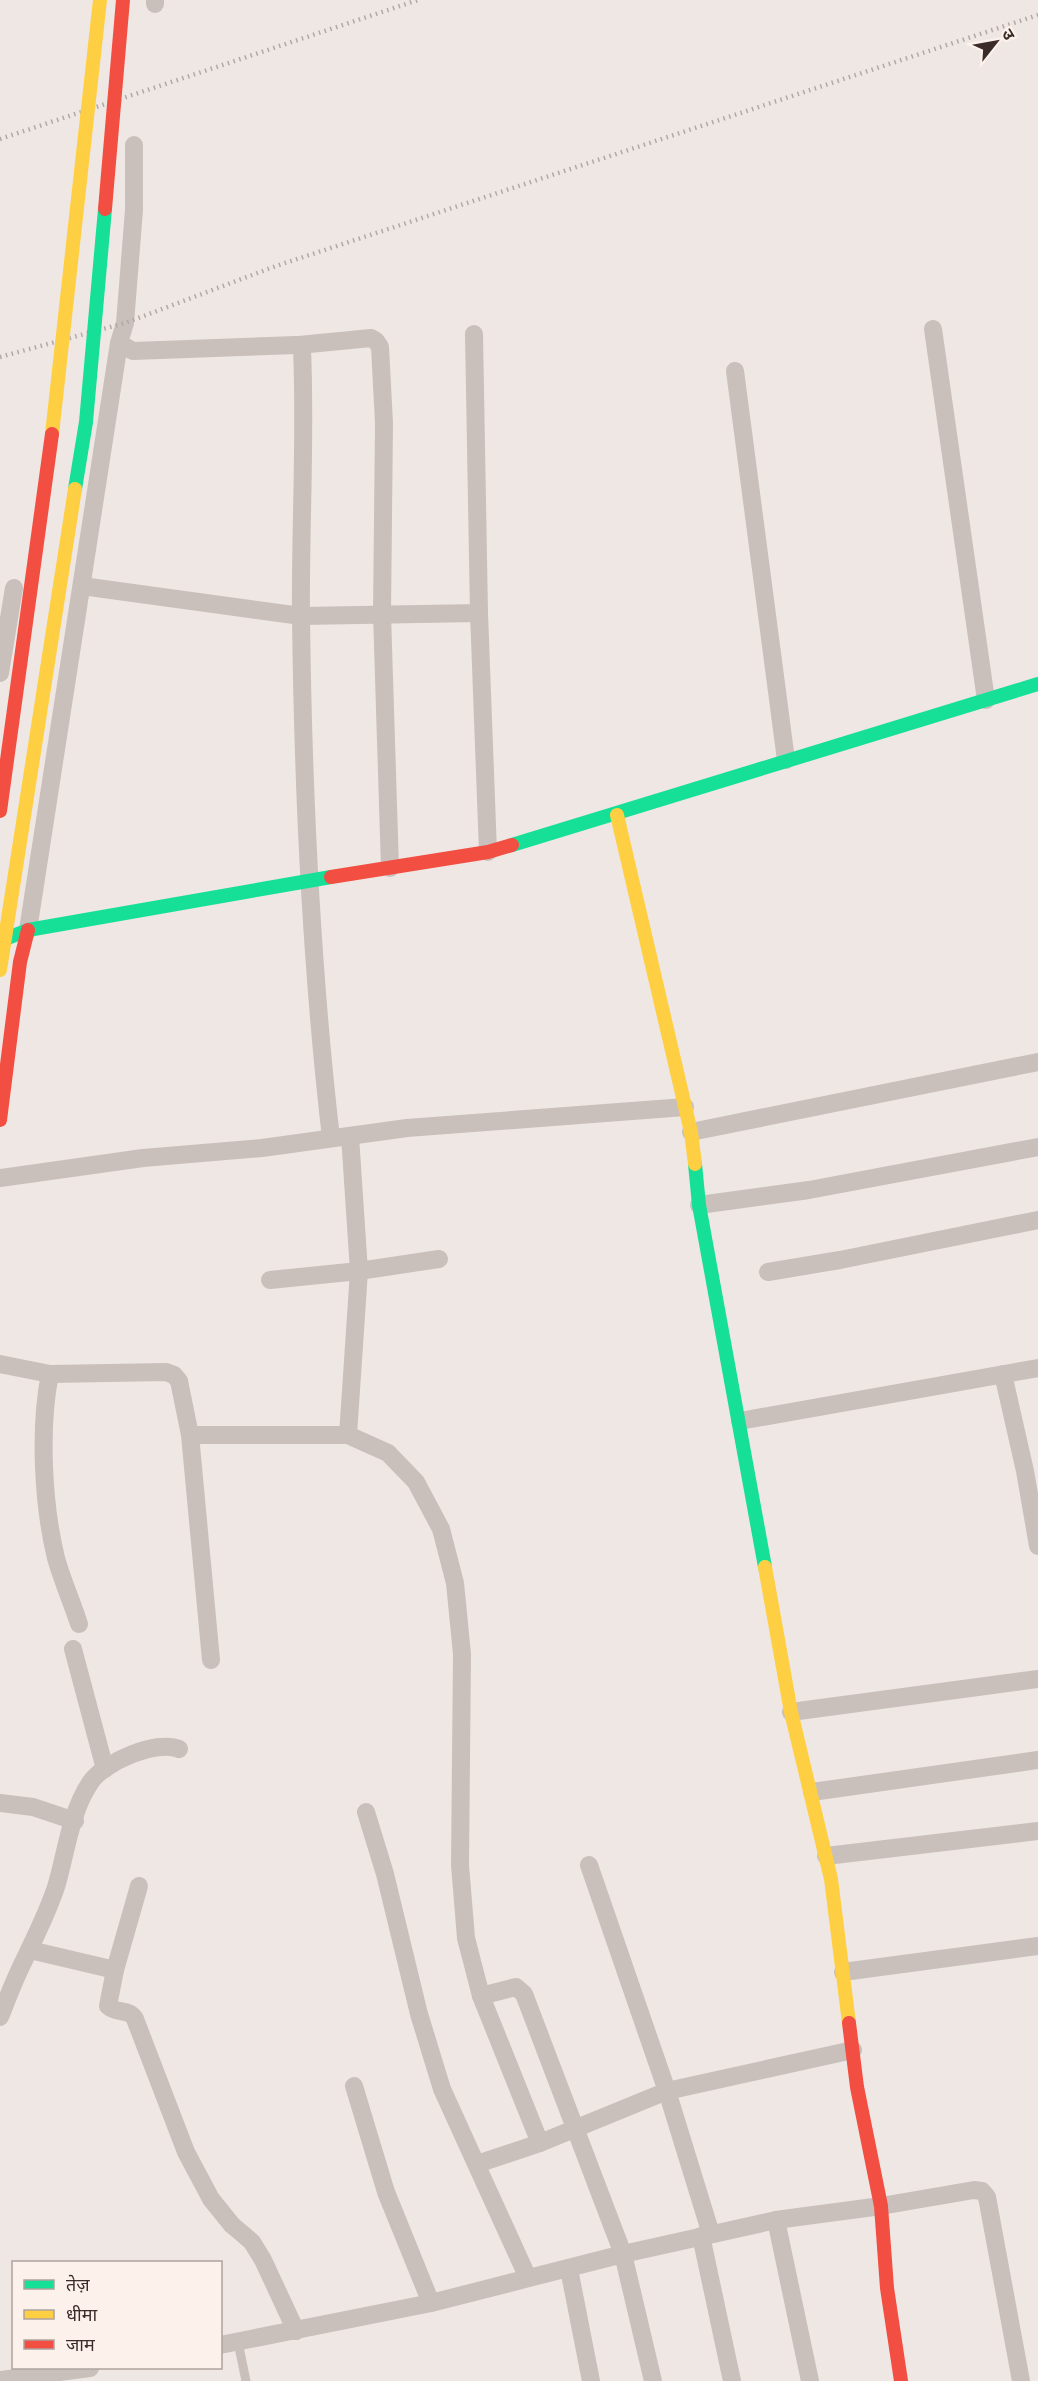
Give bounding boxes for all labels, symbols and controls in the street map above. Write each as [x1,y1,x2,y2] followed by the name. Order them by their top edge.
[966,12,1026,72] north arrow
[997,25,1020,44] text: उ
[12,2261,222,2369] legend
[66,2273,90,2296] text: तेज़
[66,2303,97,2326] text: धीमा
[66,2333,96,2356] text: जाम

